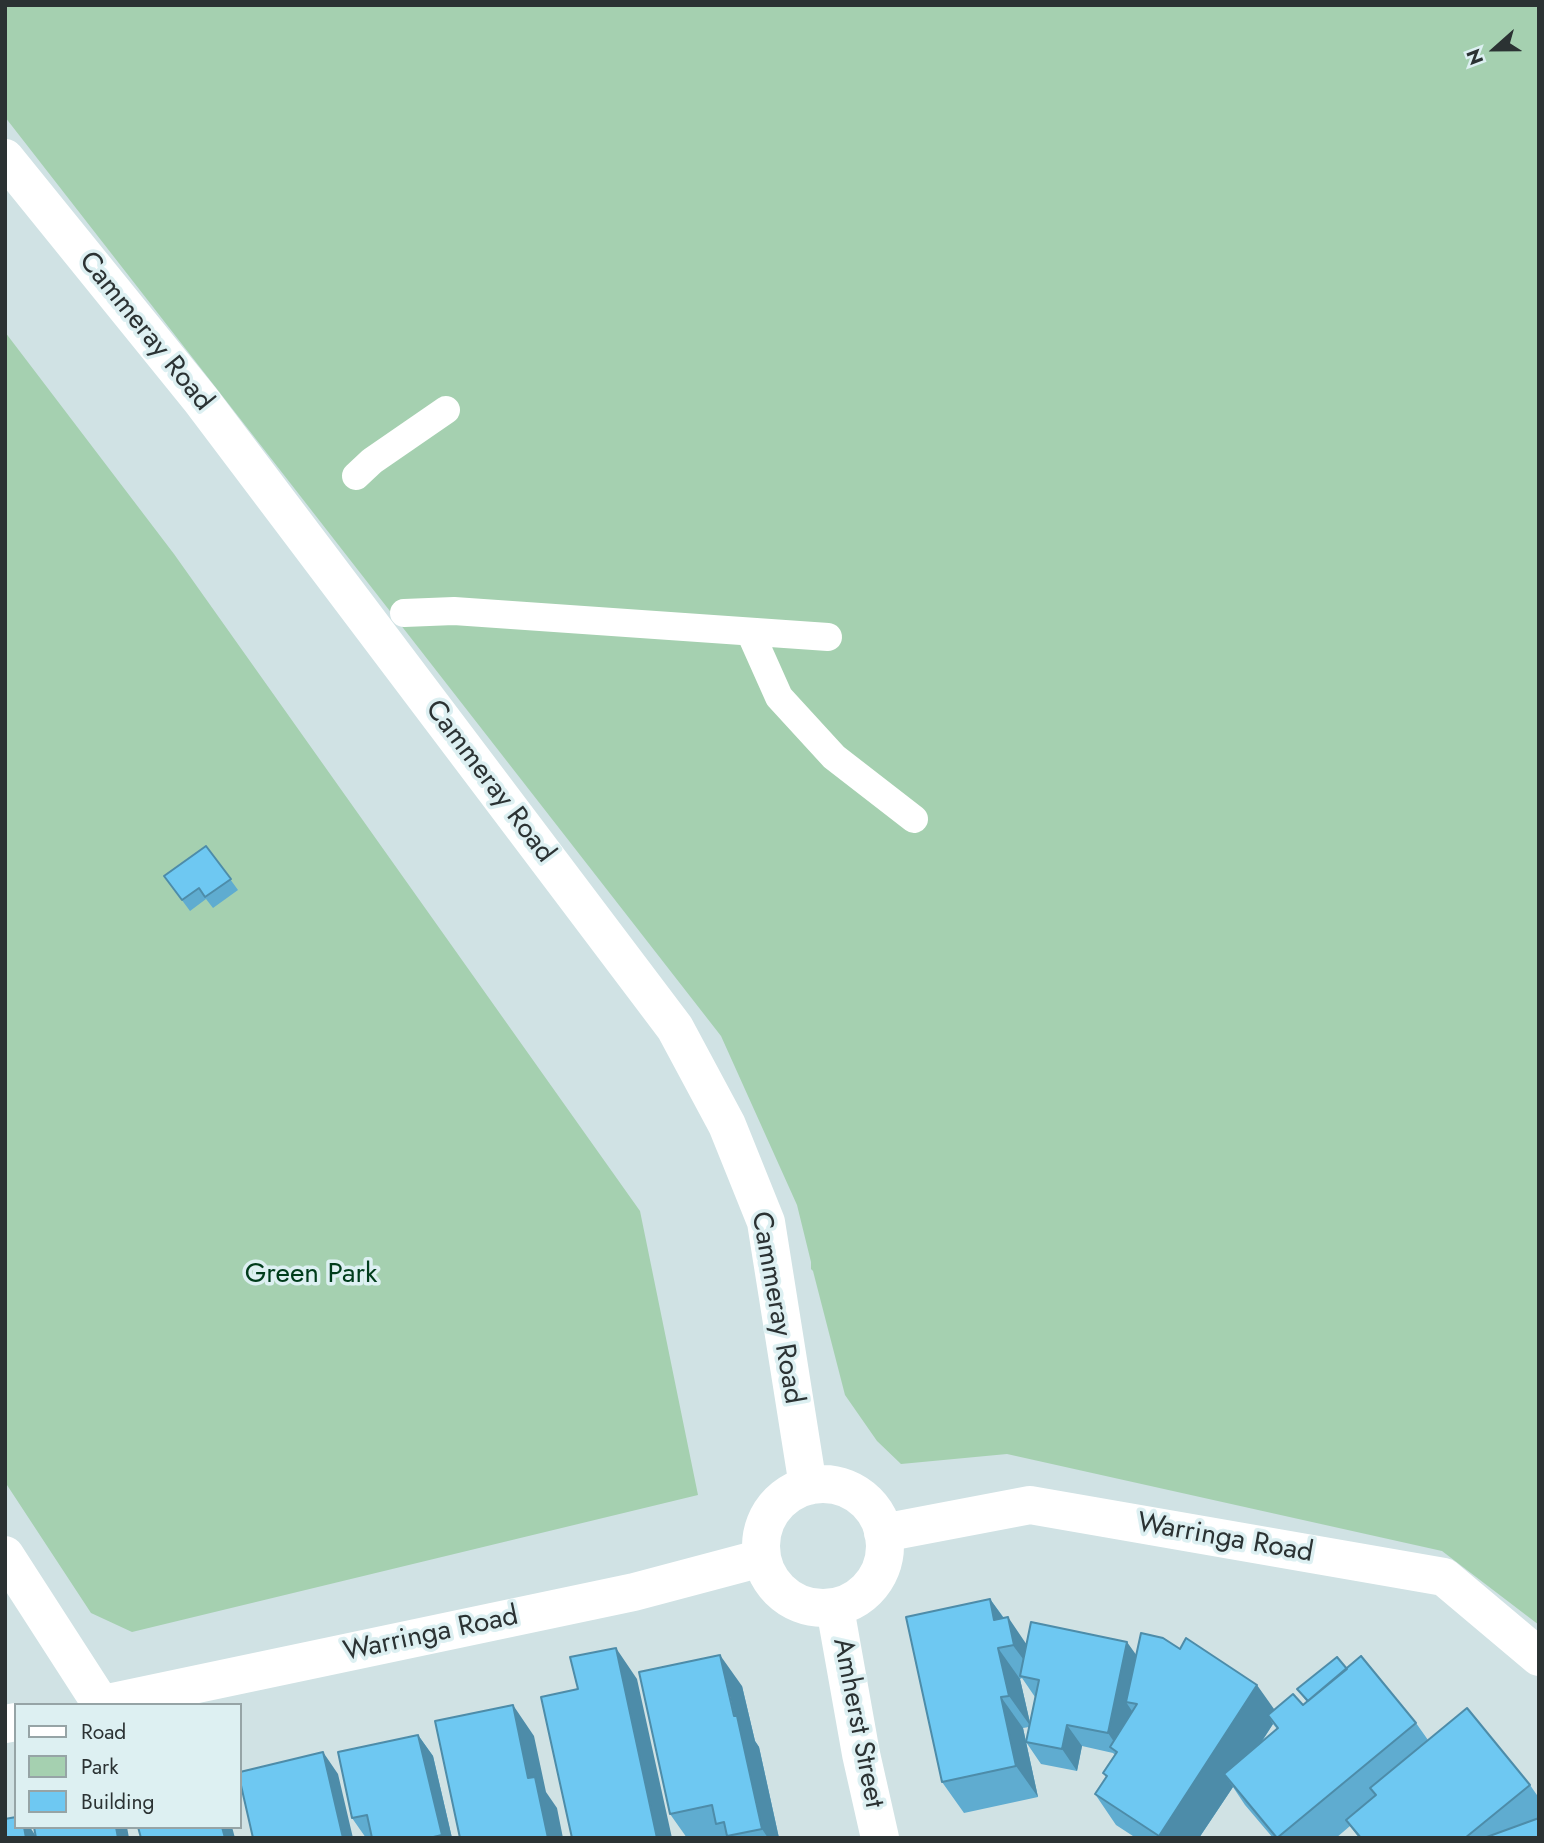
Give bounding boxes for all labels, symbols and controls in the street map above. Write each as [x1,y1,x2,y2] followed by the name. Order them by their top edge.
[1460,14,1530,84] north arrow
[1460,45,1490,69] text: N
[71,246,219,418] street label: Cammeray Road
[417,694,561,870] street label: Cammeray Road
[743,1209,809,1407] street label: Cammeray Road
[245,1258,377,1292] park label: Green Park
[1135,1507,1315,1571] street label: Warringa Road
[341,1600,521,1670] street label: Warringa Road
[824,1635,890,1811] street label: Amherst Street
[14,1703,242,1829] legend
[81,1717,126,1747] text: Road
[81,1752,118,1782] text: Park
[81,1787,154,1817] text: Building

